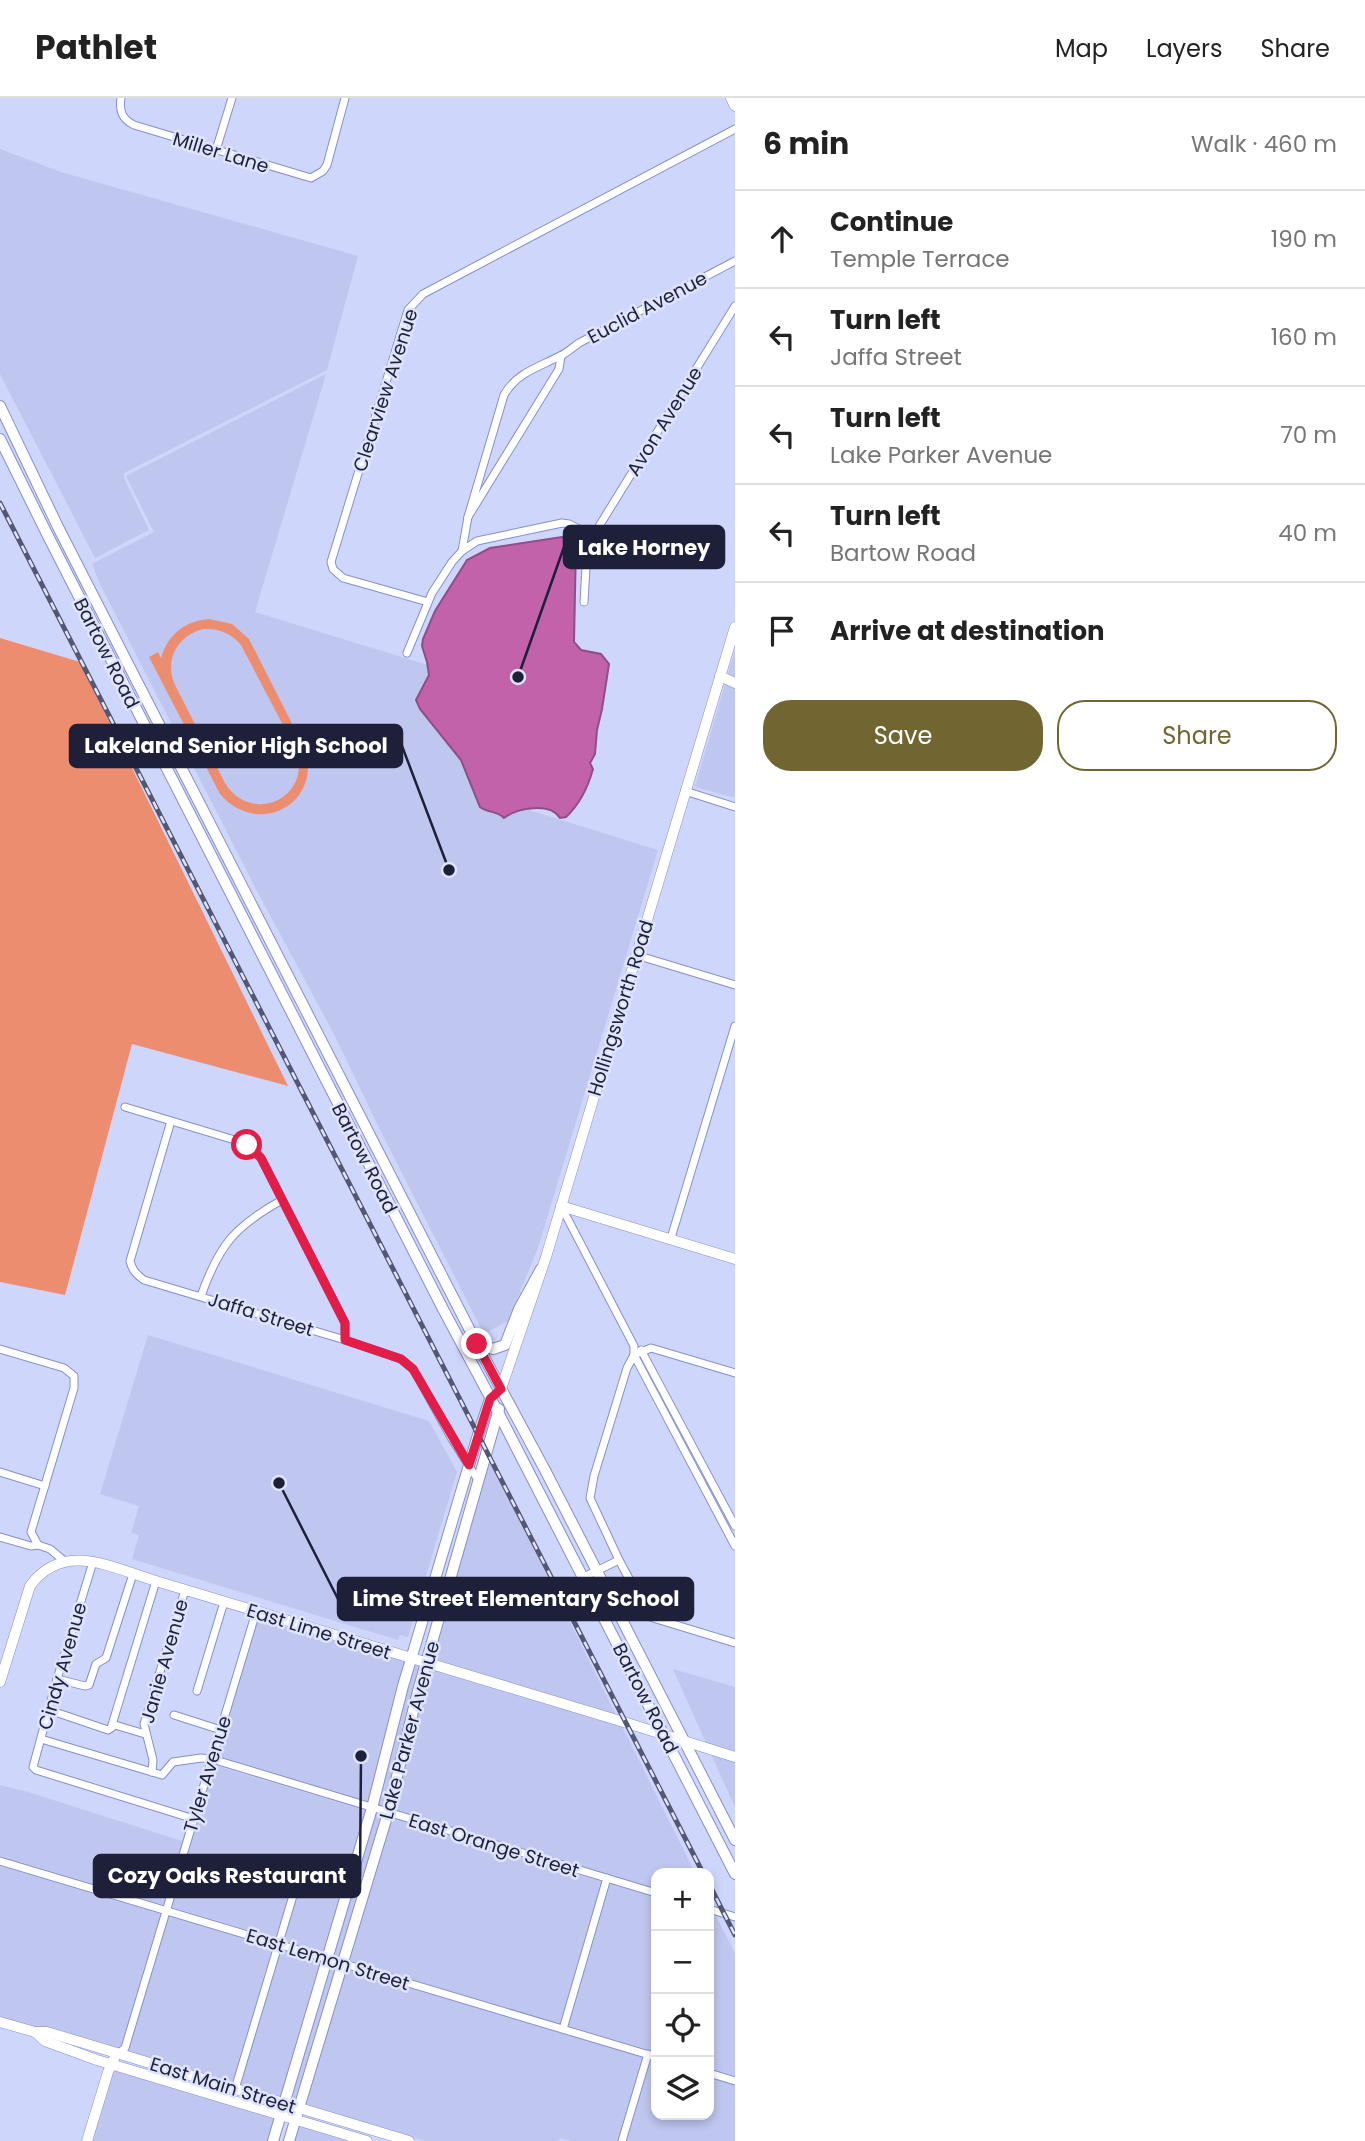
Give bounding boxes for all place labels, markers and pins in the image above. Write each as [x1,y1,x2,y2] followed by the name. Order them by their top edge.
[564,526,724,568] callout: Lake Horney
[70,725,402,767] callout: Lakeland Senior High School
[338,1578,693,1620] callout: Lime Street Elementary School
[94,1855,360,1897] callout: Cozy Oaks Restaurant

